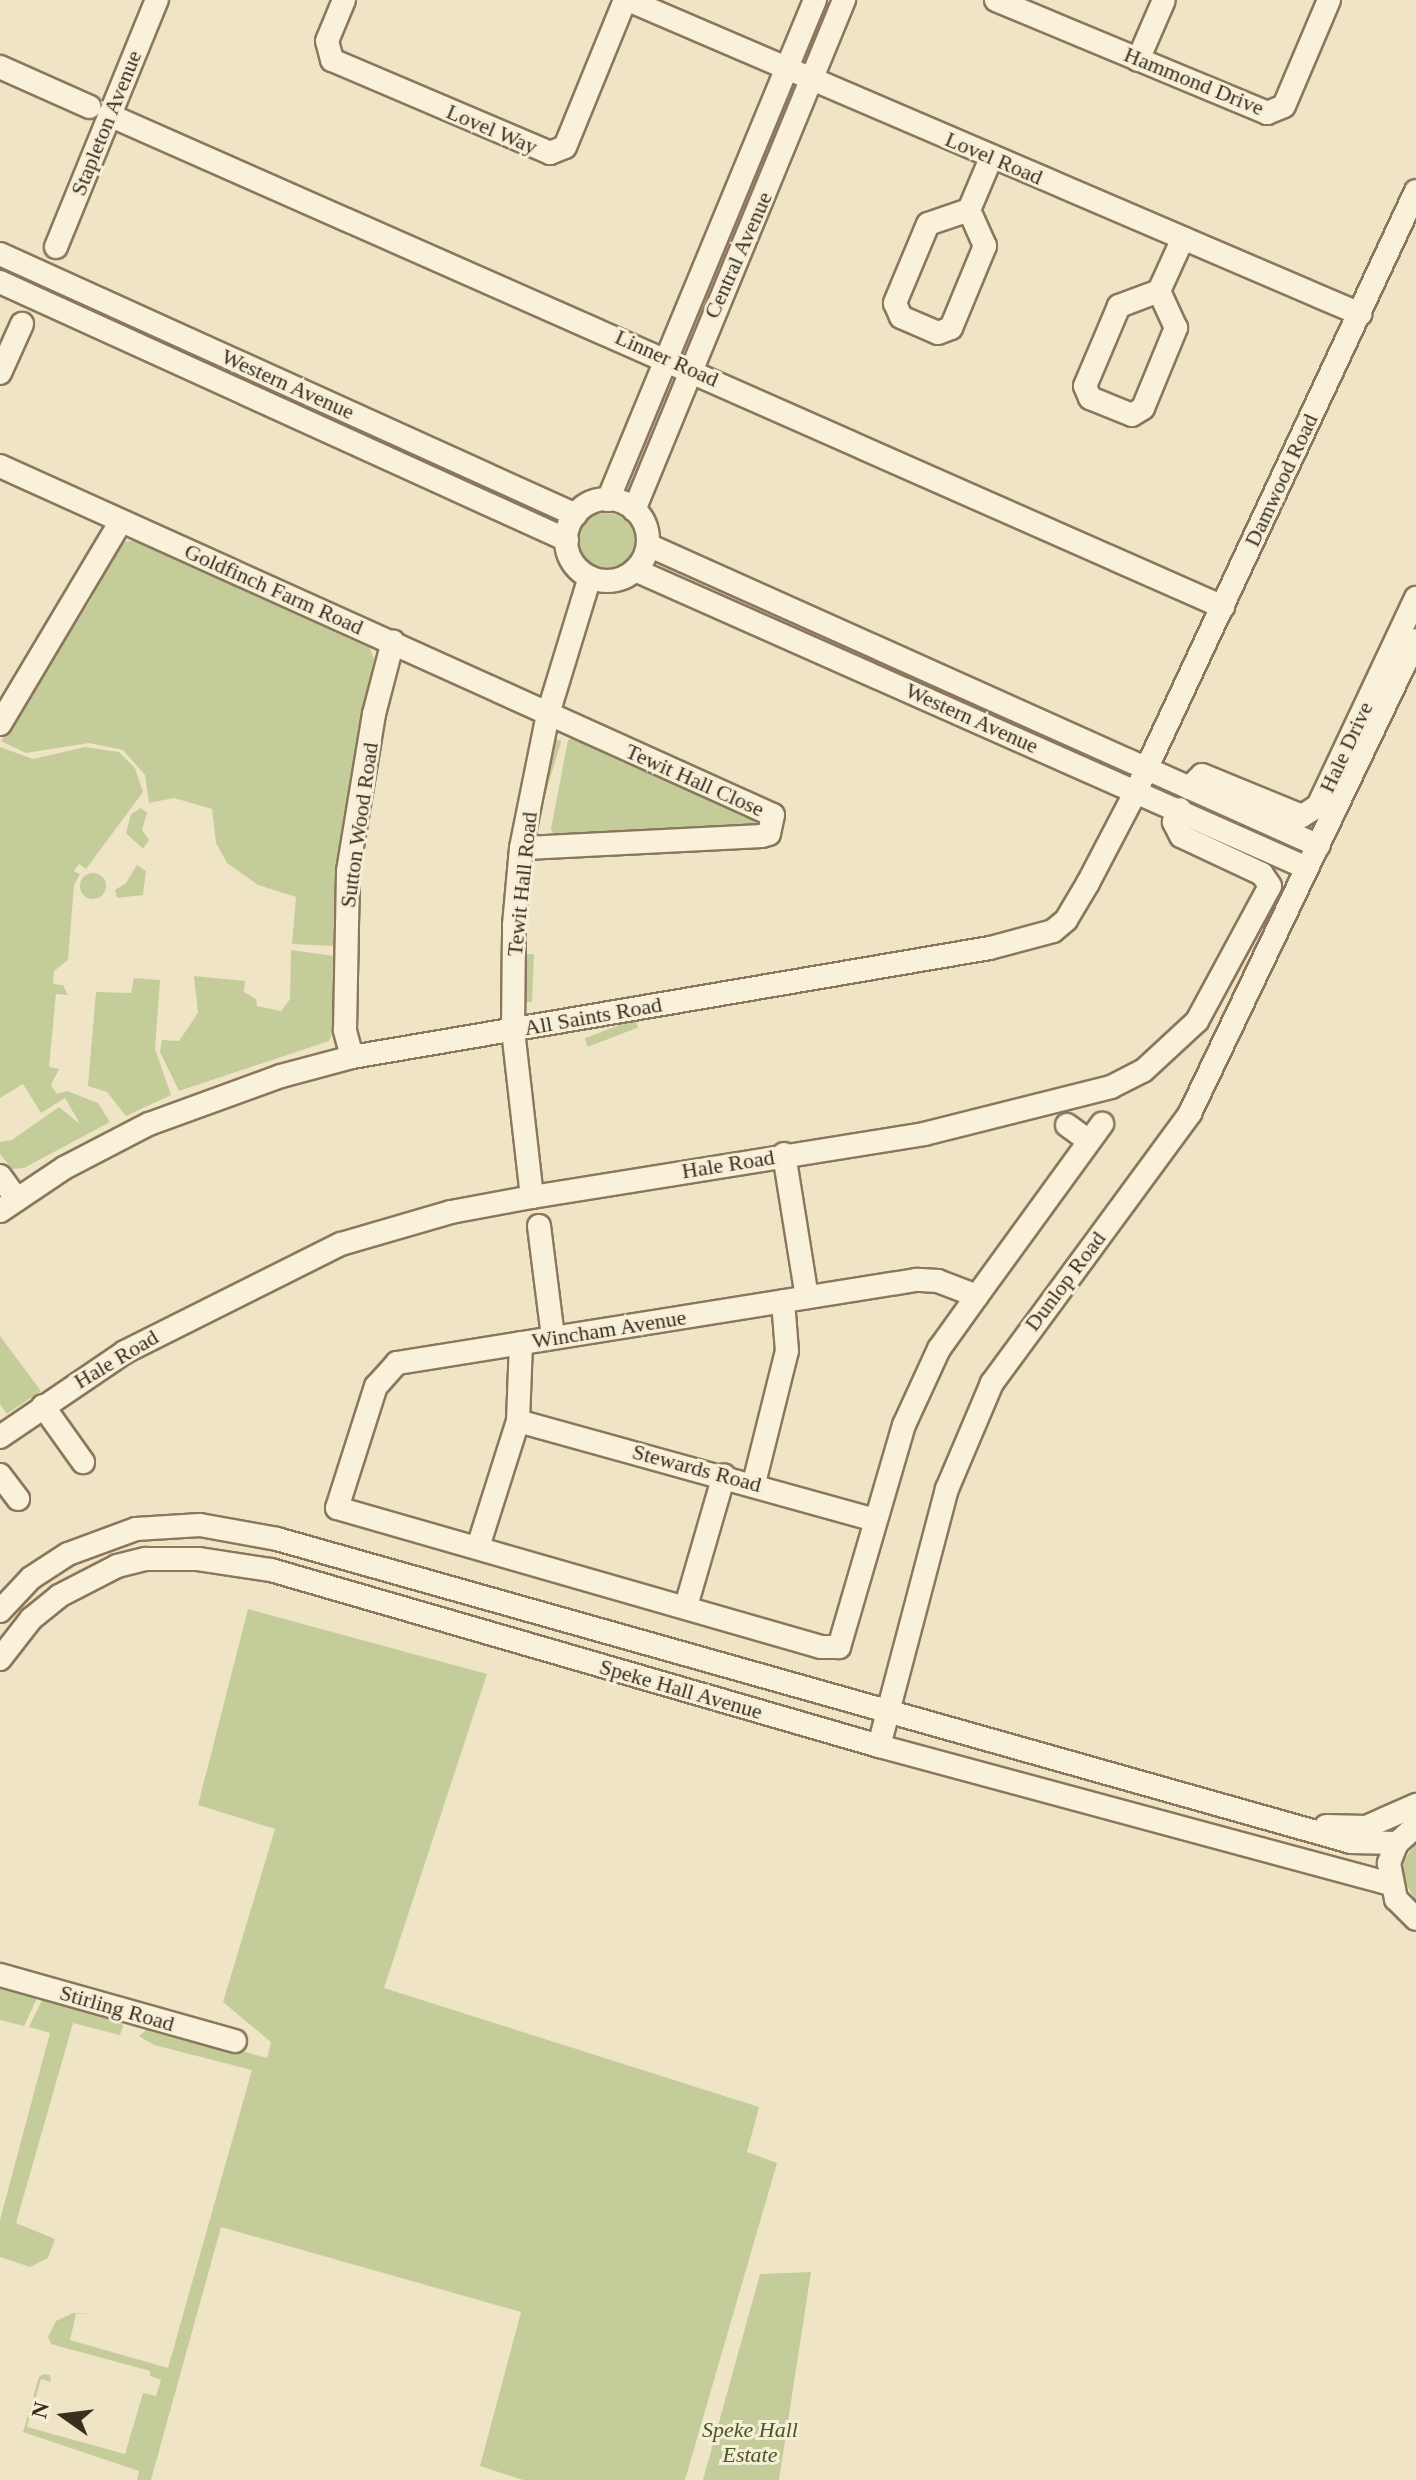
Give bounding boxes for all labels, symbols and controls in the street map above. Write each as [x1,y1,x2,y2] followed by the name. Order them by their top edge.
[1120,41,1268,121] street label: Hammond Drive
[65,46,147,200] street label: Stapleton Avenue
[442,98,542,160] street label: Lovel Way
[941,126,1047,190] street label: Lovel Road
[698,187,778,323] street label: Central Avenue
[611,323,723,393] street label: Linner Road
[217,343,359,425] street label: Western Avenue
[1239,409,1323,551] street label: Damwood Road
[180,538,368,640] street label: Goldfinch Farm Road
[901,677,1043,759] street label: Western Avenue
[1314,697,1378,797] street label: Hale Drive
[622,738,768,822] street label: Tewit Hall Close
[334,741,384,909] street label: Sutton Wood Road
[501,810,543,958] street label: Tewit Hall Road
[522,991,664,1041] street label: All Saints Road
[680,1144,776,1184] street label: Hale Road
[1019,1226,1111,1336] street label: Dunlop Road
[529,1304,689,1354] street label: Wincham Avenue
[69,1324,163,1394] street label: Hale Road
[630,1438,764,1498] street label: Stewards Road
[596,1653,766,1725] street label: Speke Hall Avenue
[57,1979,177,2037] street label: Stirling Road
[24,2376,104,2456] north arrow
[26,2399,54,2421] text: N
[702,2416,798,2468] park label: Speke Hall Estate

